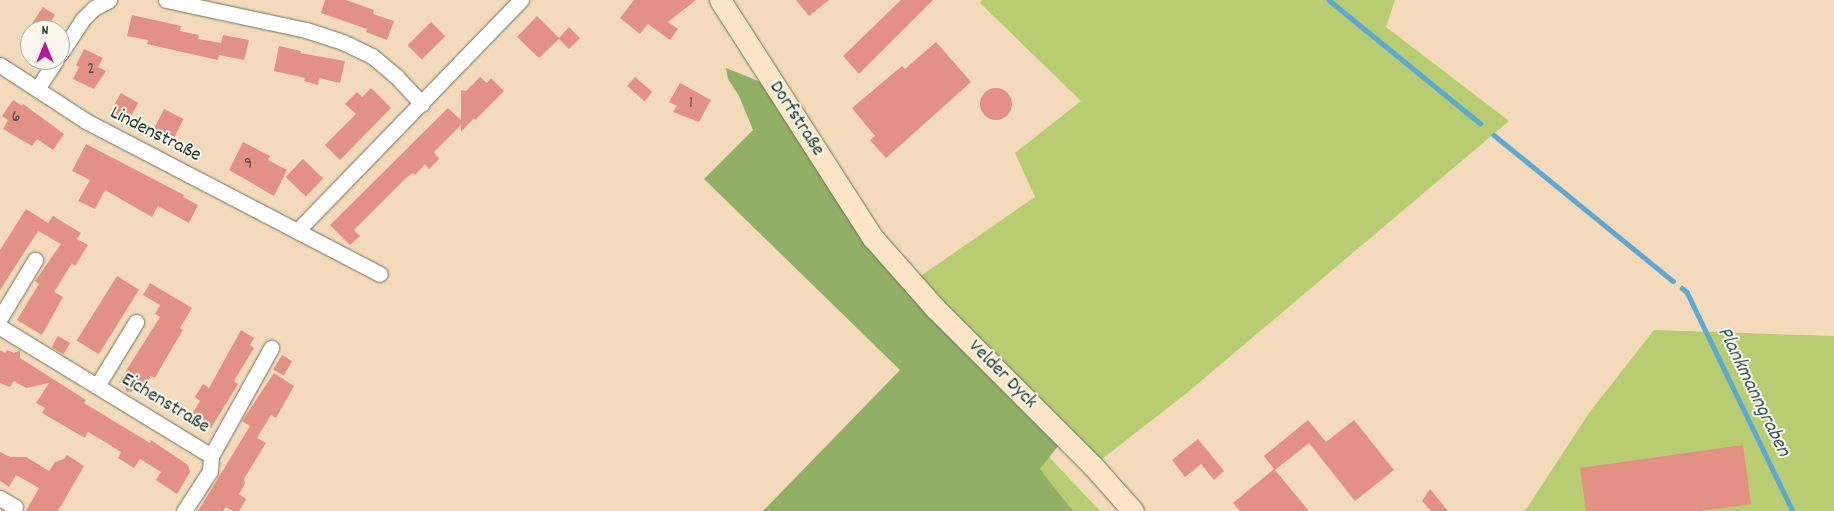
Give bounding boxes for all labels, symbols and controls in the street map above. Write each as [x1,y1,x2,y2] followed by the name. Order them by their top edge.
[20,20,70,70] north arrow
[42,21,48,41] text: N
[87,59,95,81] house number: 2
[763,77,829,161] street label: Dorfstraße
[689,93,693,115] house number: 1
[105,102,205,168] street label: Lindenstraße
[12,107,20,129] house number: 6
[244,154,252,176] house number: 9
[1711,323,1795,461] water label: Plankmanngraben
[962,335,1042,415] street label: Velder Dyck
[116,368,214,440] street label: Eichenstraße

